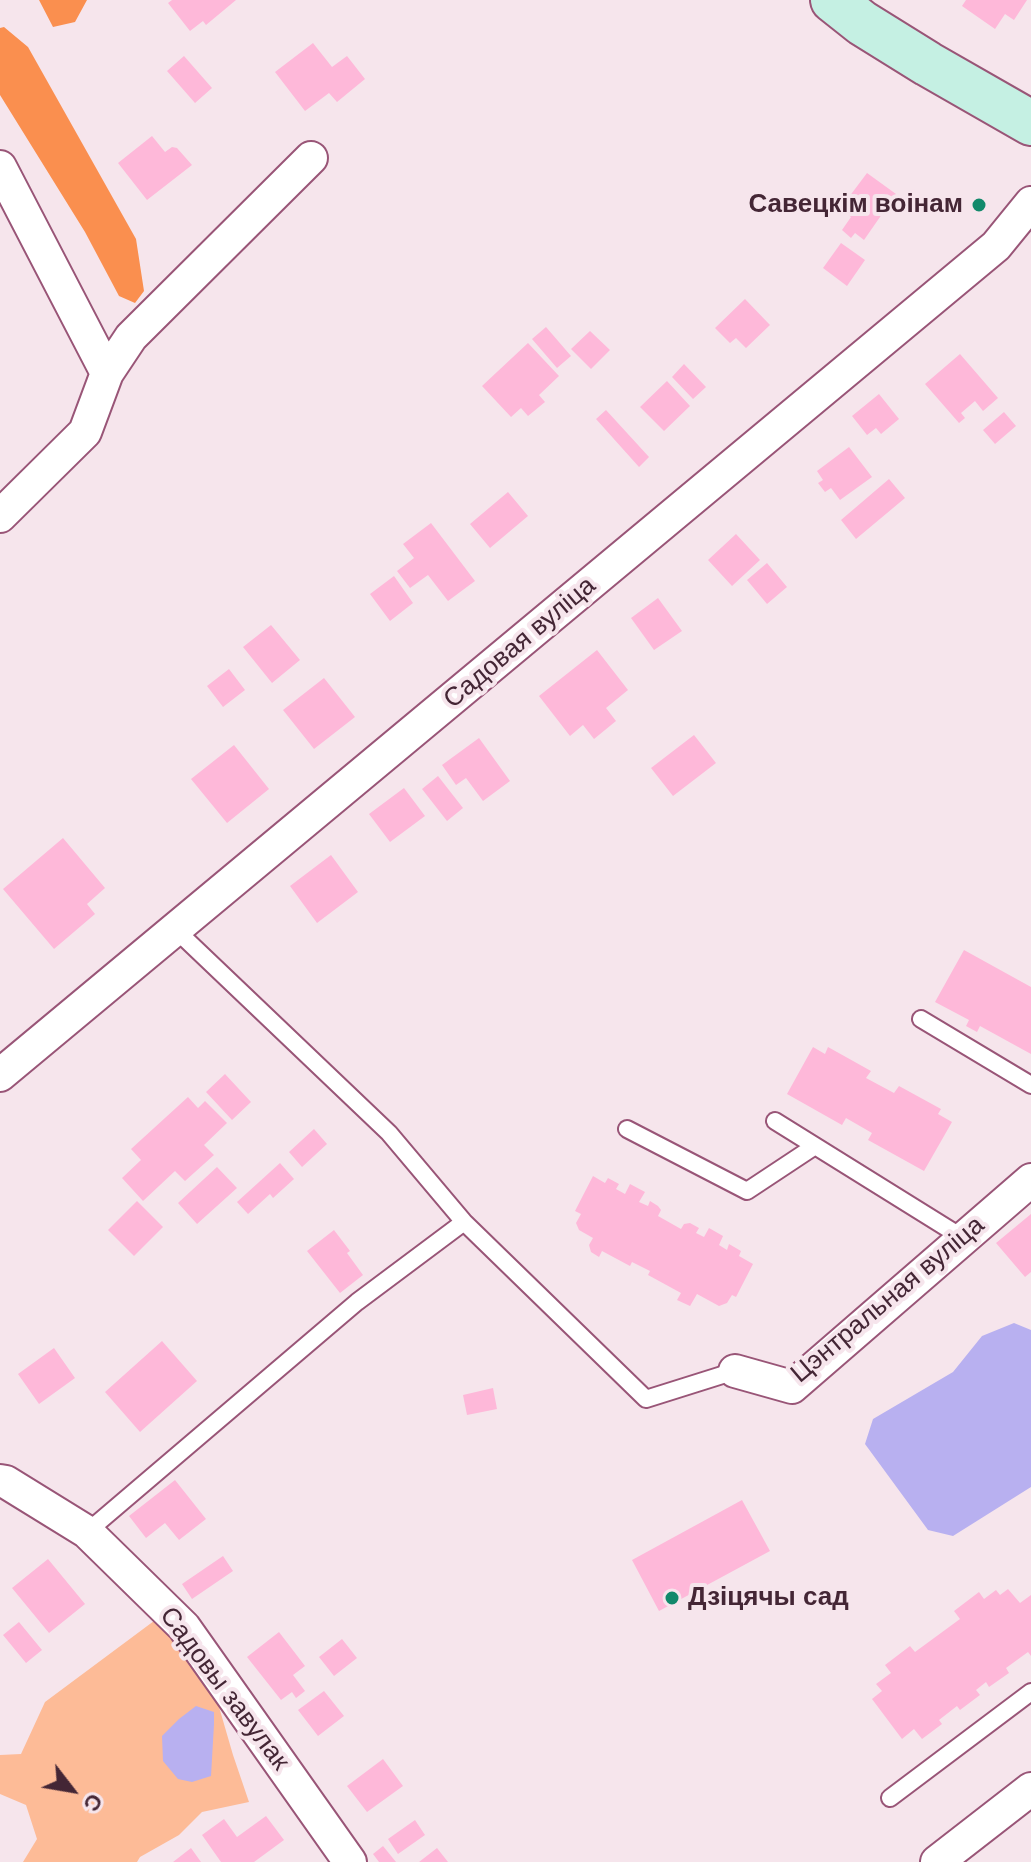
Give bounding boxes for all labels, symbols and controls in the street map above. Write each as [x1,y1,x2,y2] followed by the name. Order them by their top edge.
[749,189,963,221] place label: Савецкім воінам
[970,196,988,214] marker: Савецкім воінам
[438,570,602,716] street label: Садовая вуліца
[785,1210,991,1390] street label: Цэнтральная вуліца
[688,1582,849,1614] place label: Дзіцячы сад
[663,1589,681,1607] marker: Дзіцячы сад
[153,1601,295,1777] street label: Садовы завулак
[32,1750,112,1830] north arrow
[78,1789,108,1816] text: С

